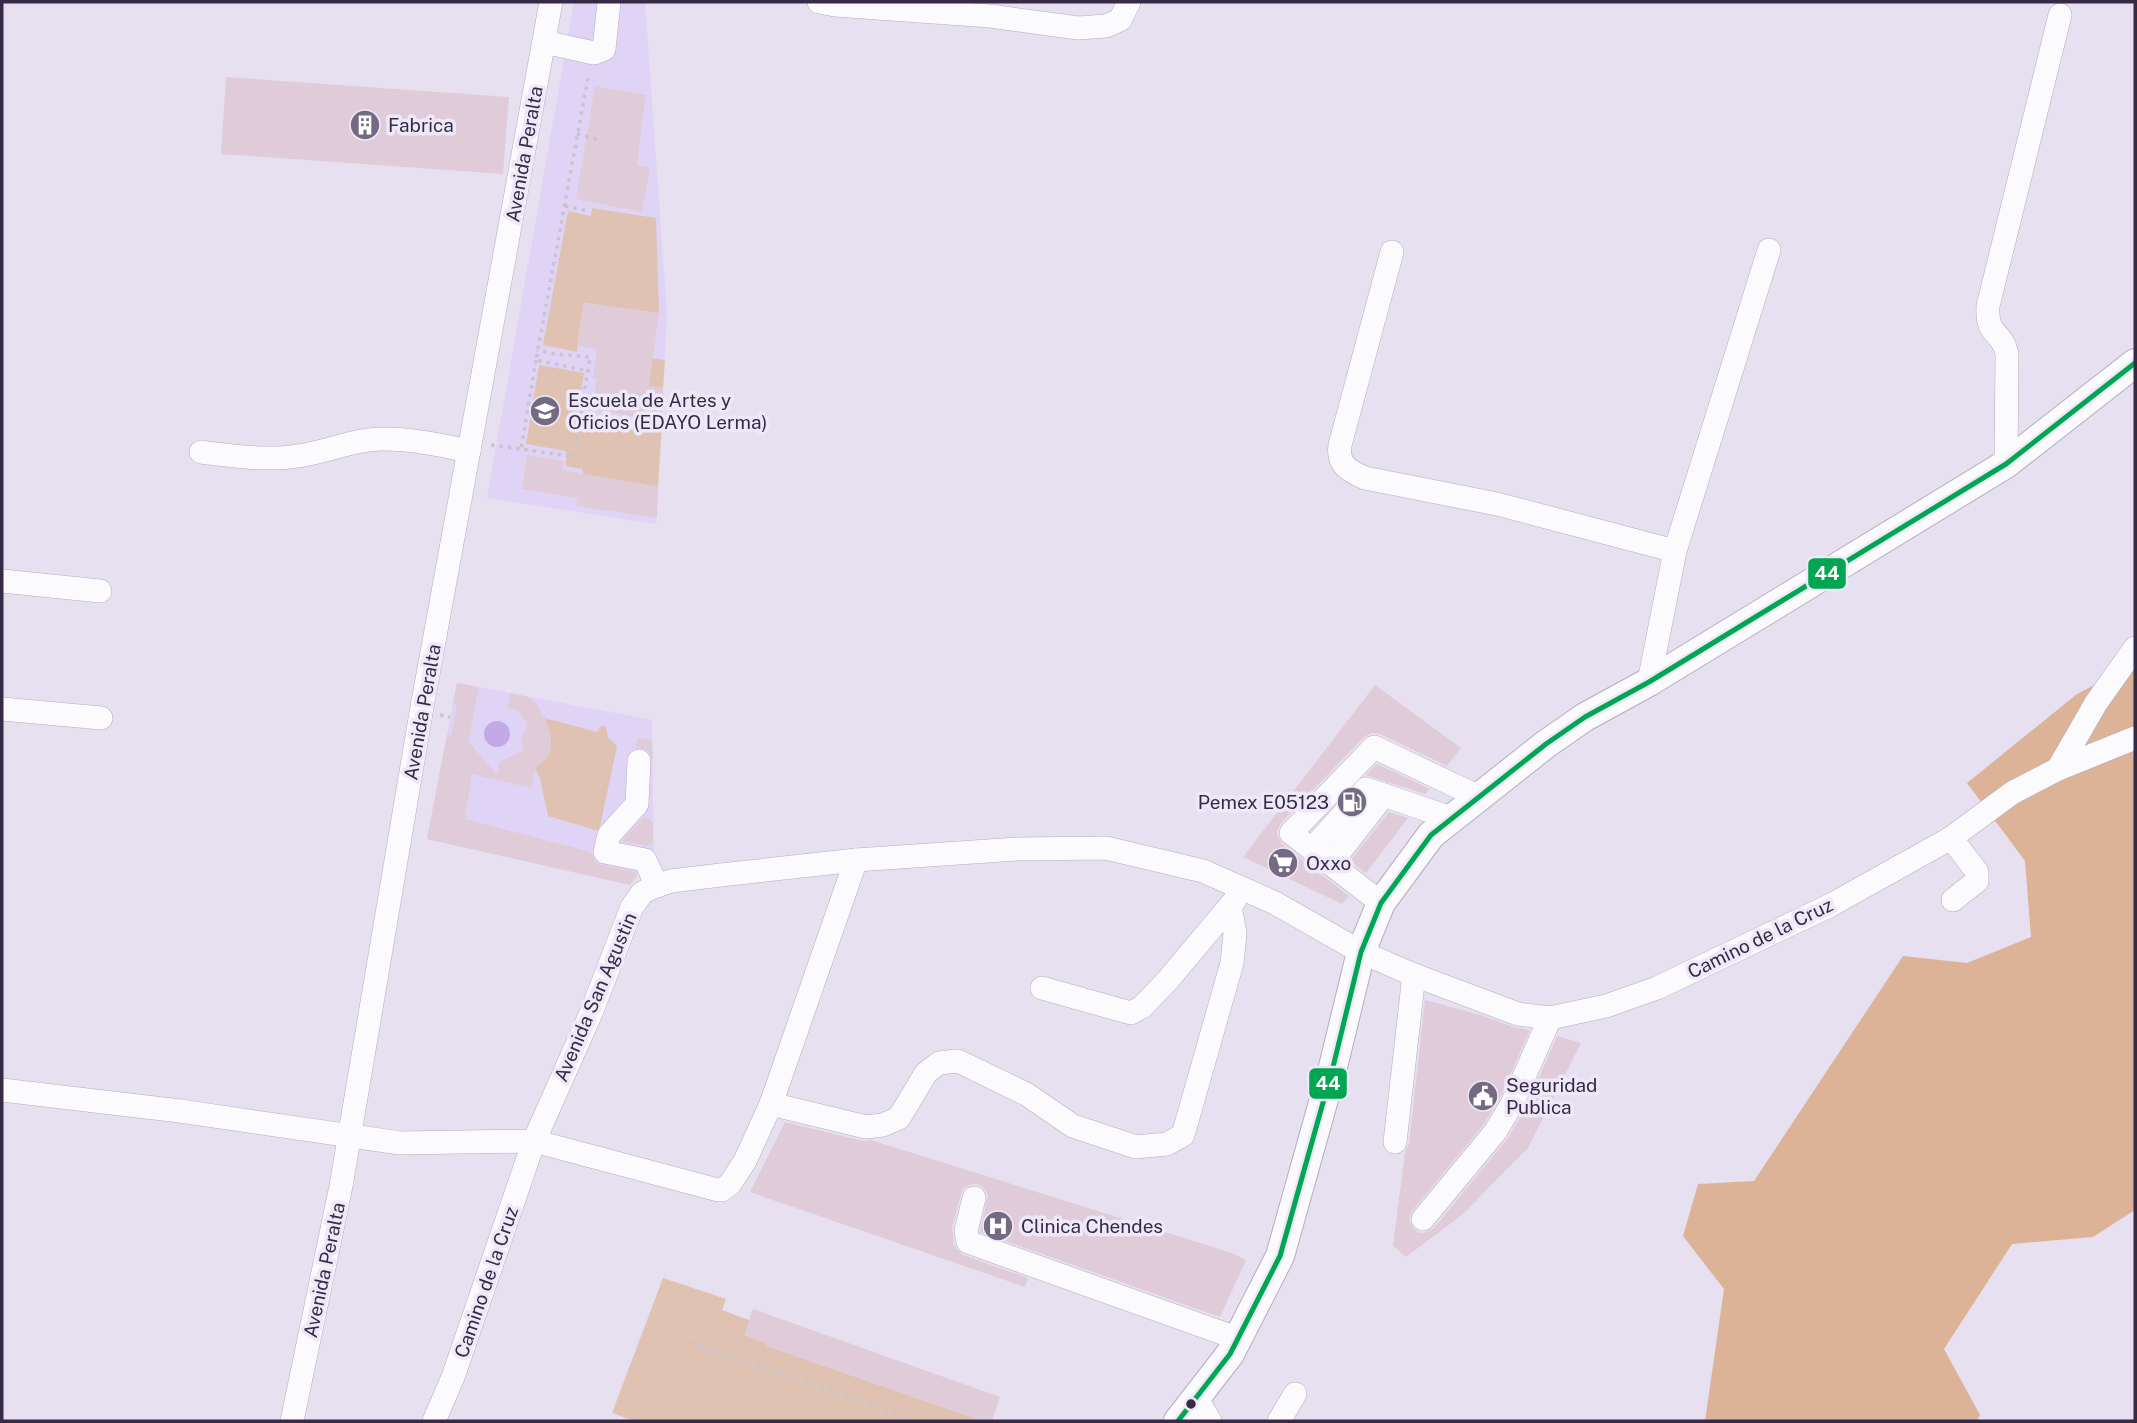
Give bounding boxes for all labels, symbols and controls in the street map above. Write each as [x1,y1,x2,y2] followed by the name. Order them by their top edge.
[501,84,547,224] street label: Avenida Peralta
[348,108,382,142] building icon: Fabrica
[388,114,454,136] place label: Fabrica
[568,389,767,433] place label: Escuela de Artes y Oficios (EDAYO Lerma)
[528,394,562,428] school or university icon: Escuela de Artes y Oficios (EDAYO Lerma)
[1807,557,1847,590] line badge: 44
[1815,562,1839,584] text: 44
[399,642,445,782] street label: Avenida Peralta
[1335,785,1369,819] fuel station icon: Pemex E05123
[1198,791,1329,813] place label: Pemex E05123
[1266,846,1300,880] supermarket icon: Oxxo
[1306,852,1351,874] place label: Oxxo
[1684,893,1836,983] street label: Camino de la Cruz
[549,909,641,1085] street label: Avenida San Agustin
[1308,1067,1348,1100] line badge: 44
[1316,1072,1340,1094] text: 44
[1506,1074,1597,1118] place label: Seguridad Publica
[1466,1079,1500,1113] public building icon: Seguridad Publica
[299,1200,349,1340] street label: Avenida Peralta
[450,1203,522,1361] street label: Camino de la Cruz
[981,1209,1015,1243] hospital icon: Clinica Chendes
[1021,1215,1163,1237] place label: Clinica Chendes
[1184,1397,1198,1411] unlabelled marker

